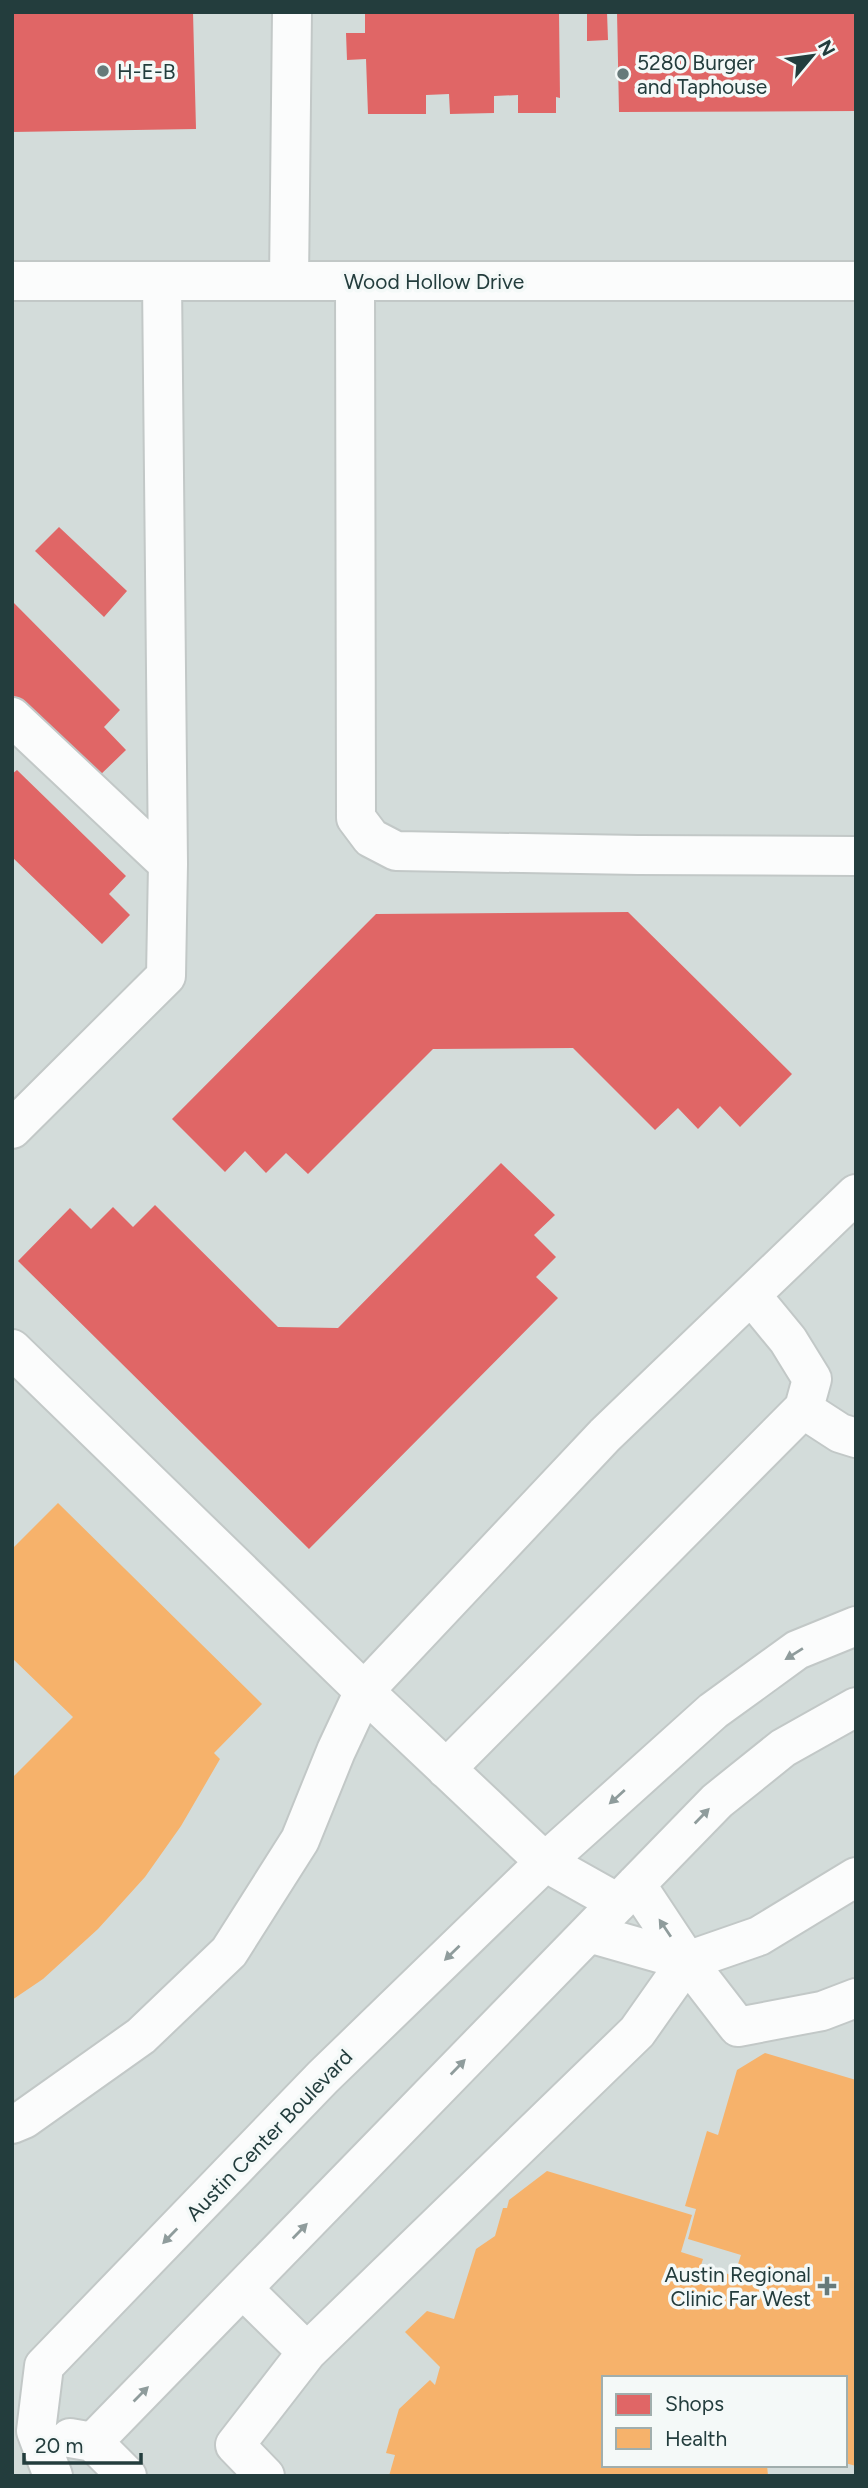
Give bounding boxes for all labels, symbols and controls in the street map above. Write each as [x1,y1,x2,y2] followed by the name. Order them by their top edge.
[777,21,847,91] north arrow
[813,36,840,60] text: N
[637,50,767,99] place label: 5280 Burger and Taphouse
[117,59,176,84] place label: H-E-B
[95,63,111,79] marker: H-E-B
[615,66,631,82] marker: 5280 Burger and Taphouse
[344,269,524,294] street label: Wood Hollow Drive
[784,1648,803,1660] one-way arrow
[609,1789,626,1804] one-way arrow
[694,1808,710,1825] one-way arrow
[659,1919,672,1938] one-way arrow
[444,1944,461,1960] one-way arrow
[181,2044,357,2226] street label: Austin Center Boulevard
[450,2059,467,2076] one-way arrow
[291,2222,308,2239] one-way arrow
[163,2227,179,2244] one-way arrow
[665,2262,811,2311] place label: Austin Regional Clinic Far West
[817,2276,837,2296] marker: Austin Regional Clinic Far West
[602,2376,847,2467] legend
[133,2385,150,2402] one-way arrow
[665,2391,724,2416] text: Shops
[24,2422,142,2466] scale bar
[665,2426,727,2451] text: Health
[35,2433,83,2458] text: 20 m

